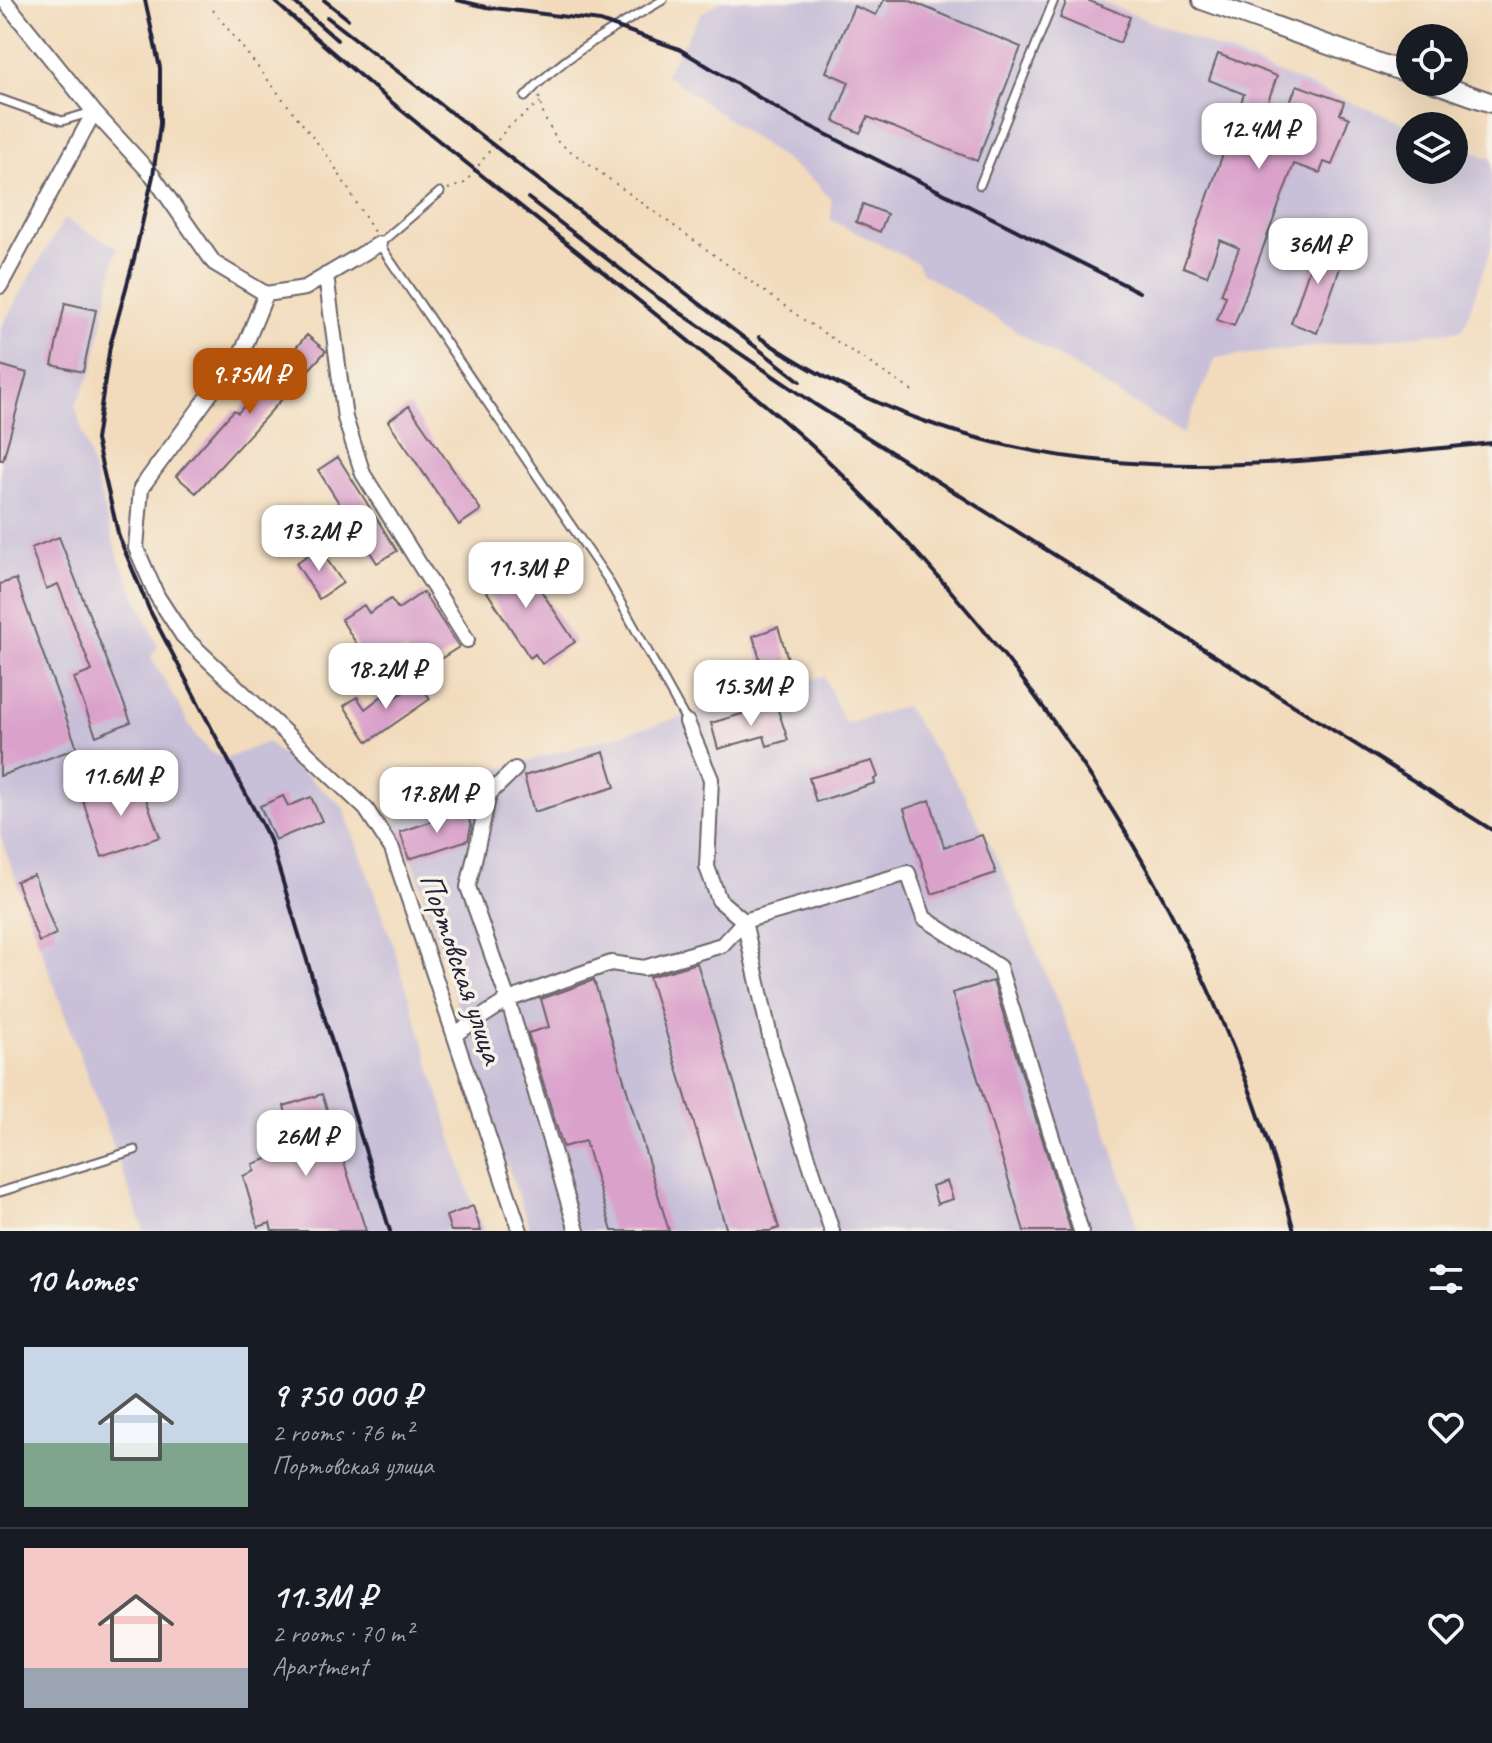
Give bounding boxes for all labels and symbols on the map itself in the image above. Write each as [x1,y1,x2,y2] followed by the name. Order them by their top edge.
[1185,103,1333,171] pin: 12.4M ₽
[1262,218,1374,286] pin: 36M ₽
[176,348,324,416] pin: 9.75M ₽
[245,505,393,573] pin: 13.2M ₽
[452,542,600,610] pin: 11.3M ₽
[312,643,460,711] pin: 18.2M ₽
[677,660,825,728] pin: 15.3M ₽
[47,750,195,818] pin: 11.6M ₽
[363,767,511,835] pin: 17.8M ₽
[410,867,514,1071] street label: Портовская улица
[250,1110,362,1178] pin: 26M ₽

